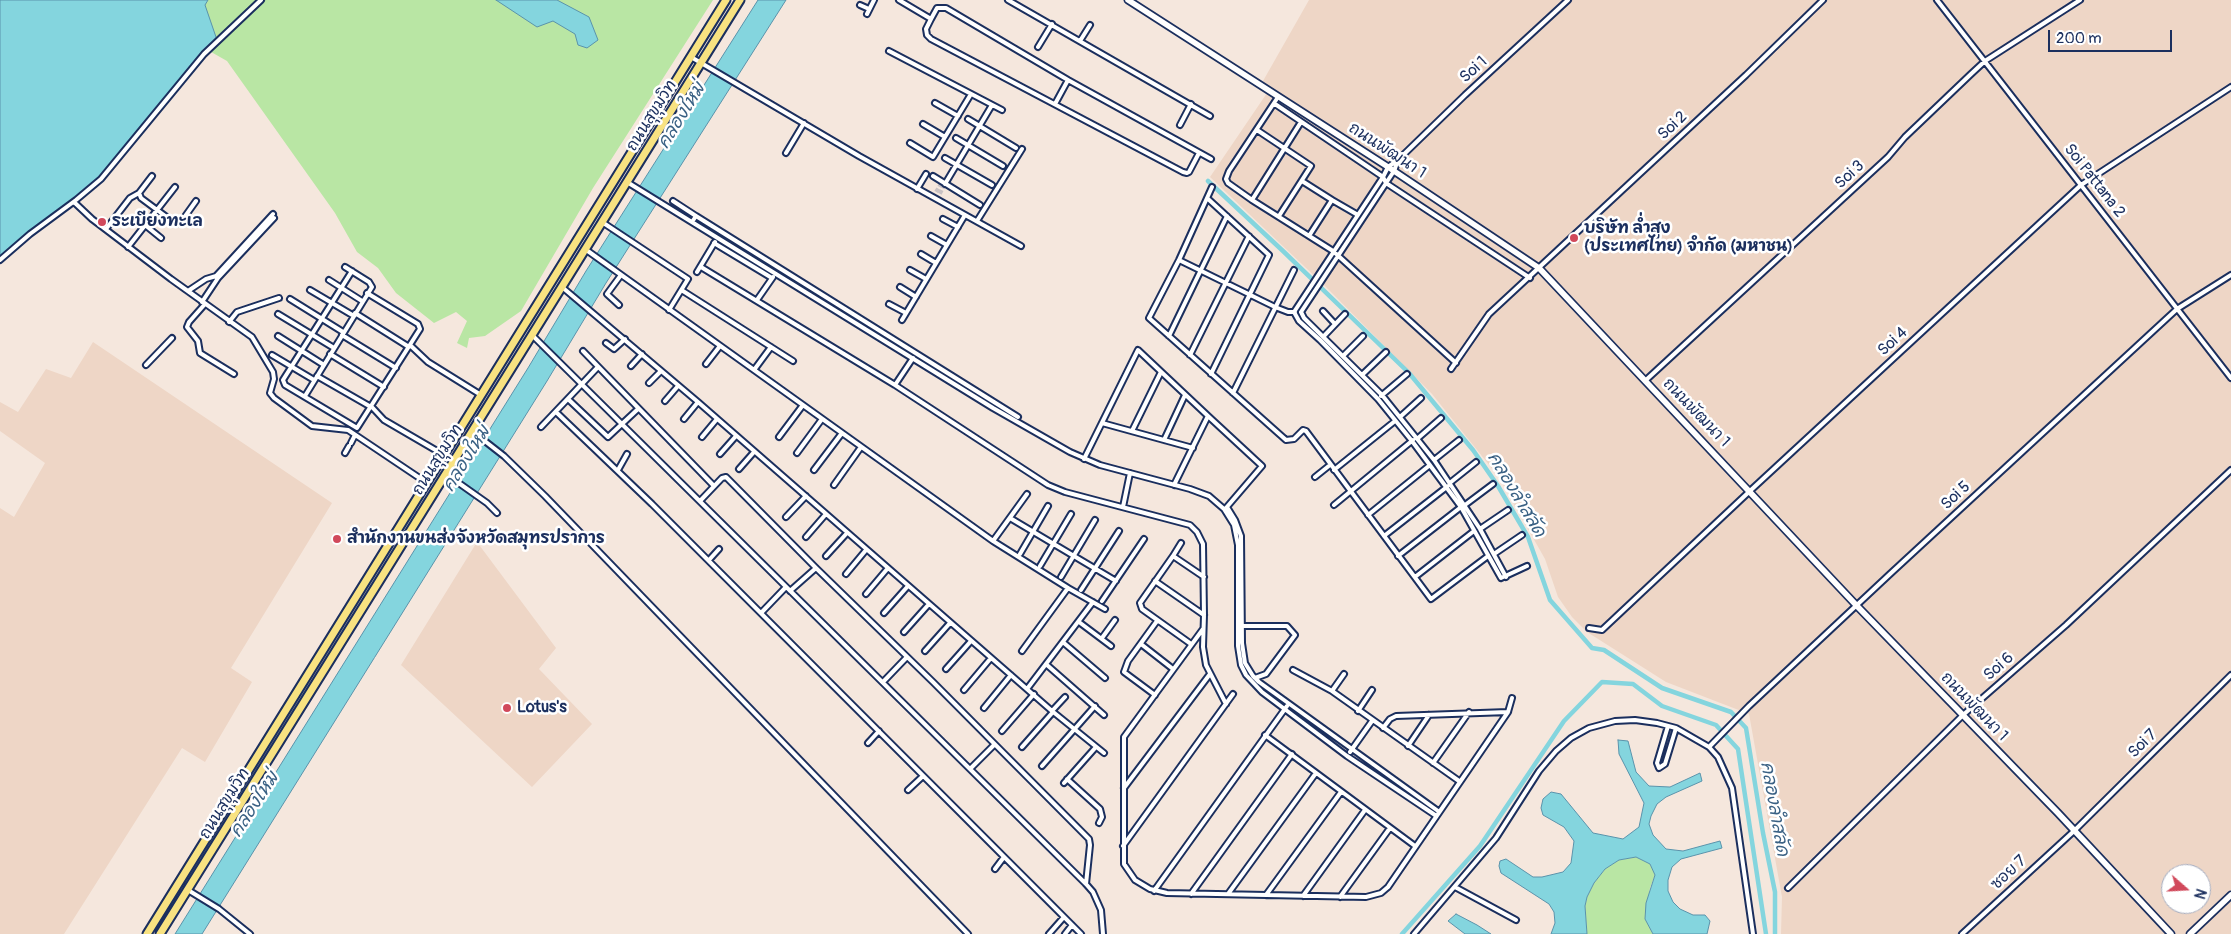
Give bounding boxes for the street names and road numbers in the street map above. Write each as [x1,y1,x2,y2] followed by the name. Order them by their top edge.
[1456,53,1492,87] street label: Soi 1
[623,77,681,155] street label: ถนนสุขุมวิท
[1654,108,1692,144] street label: Soi 2
[1345,119,1429,183] street label: ถนนพัฒนา 1
[2059,140,2129,222] street label: Soi Pattana 2
[1831,157,1869,193] street label: Soi 3
[1874,324,1912,360] street label: Soi 4
[1658,375,1734,451] street label: ถนนพัฒนา 1
[409,421,467,499] street label: ถนนสุขุมวิท
[1937,478,1975,514] street label: Soi 5
[1980,649,2018,685] street label: Soi 6
[1936,669,2012,745] street label: ถนนพัฒนา 1
[2125,726,2161,762] street label: Soi 7
[196,765,254,843] street label: ถนนสุขุมวิท
[1987,852,2031,894] street label: ซอย 7

